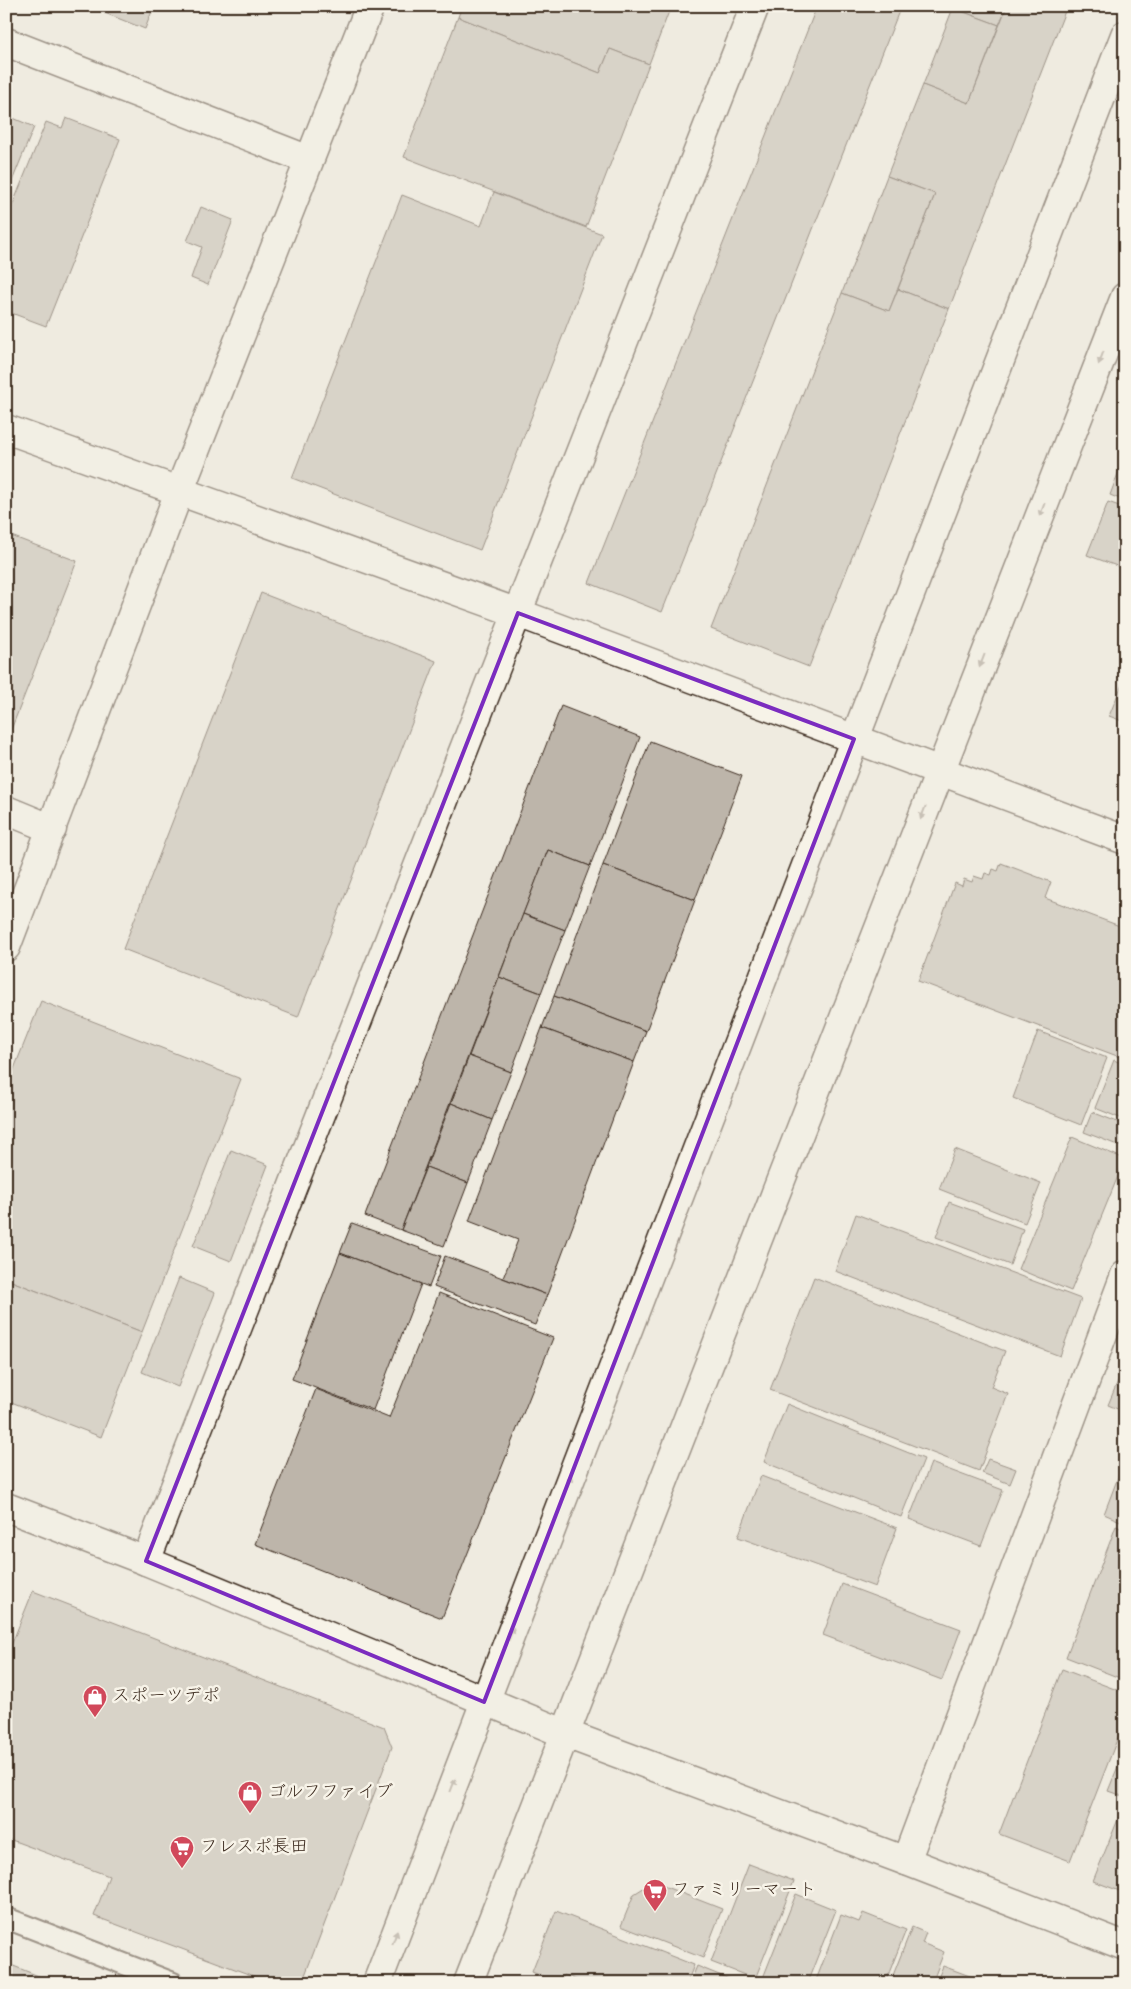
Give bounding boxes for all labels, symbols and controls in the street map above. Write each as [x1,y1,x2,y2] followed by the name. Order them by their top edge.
[1096,351,1104,366] one-way arrow
[1037,503,1045,517] one-way arrow
[978,654,986,668] one-way arrow
[919,805,927,820] one-way arrow
[565,1474,573,1489] one-way arrow
[507,1626,515,1641] one-way arrow
[82,1684,108,1718] shop icon: スポーツデポ
[112,1685,220,1710] place label: スポーツデポ
[450,1778,457,1793] one-way arrow
[237,1780,263,1814] shop icon: ゴルフファイブ
[268,1781,393,1806] place label: ゴルフファイブ
[169,1835,195,1869] supermarket icon: フレスポ長田
[200,1836,308,1861] place label: フレスポ長田
[642,1878,668,1912] supermarket icon: ファミリーマート
[672,1879,816,1904] place label: ファミリーマート
[391,1929,399,1944] one-way arrow

